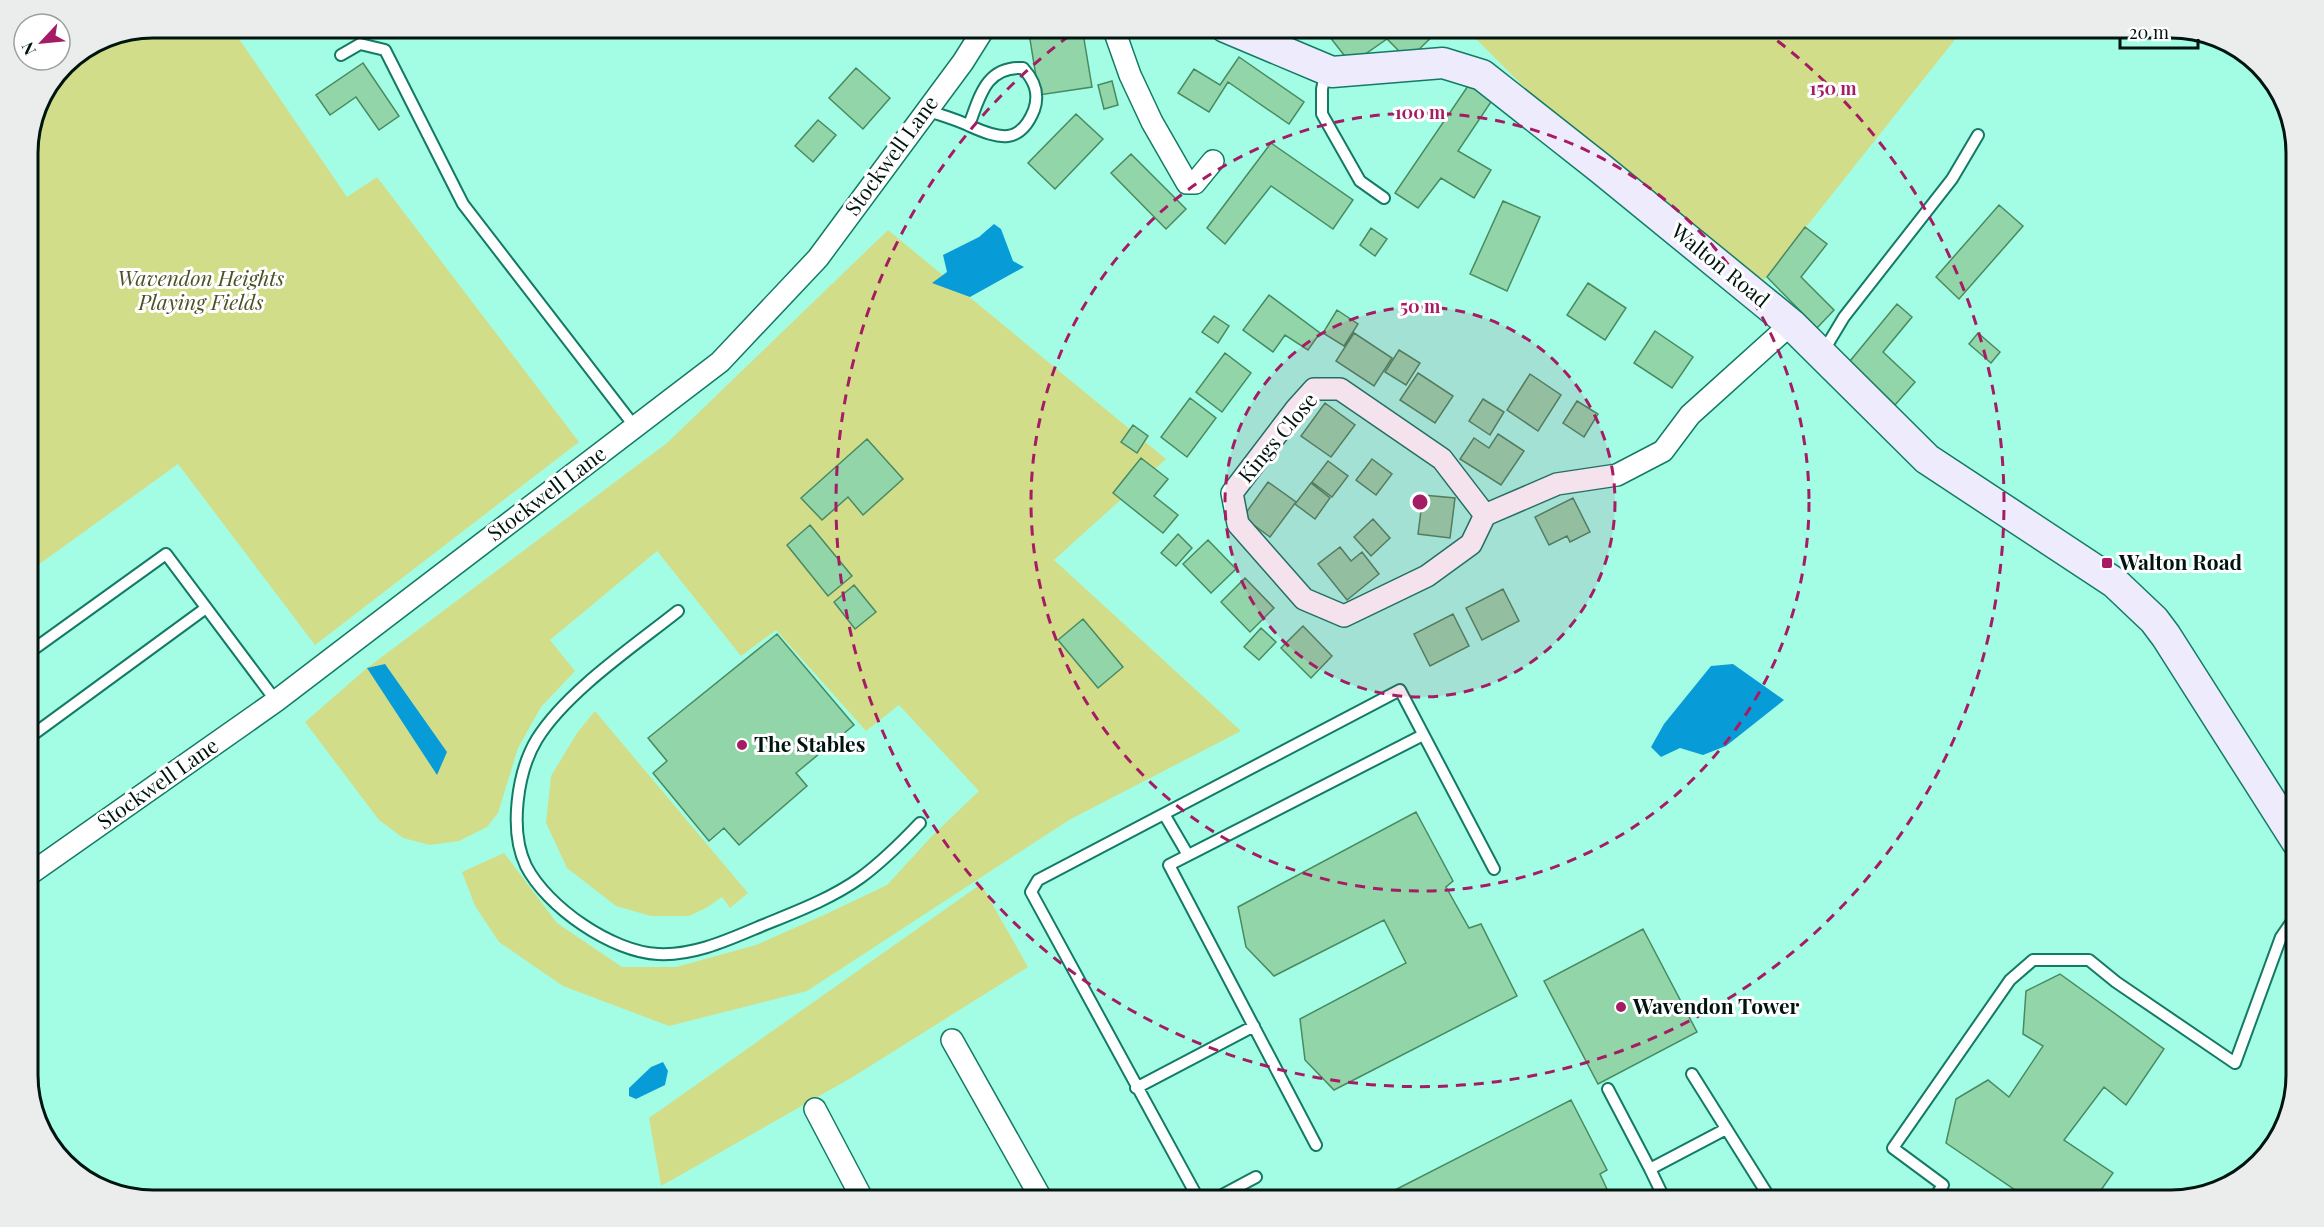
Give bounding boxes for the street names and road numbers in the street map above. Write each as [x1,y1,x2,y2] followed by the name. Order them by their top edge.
[837,89,943,220] street label: Stockwell Lane
[1665,216,1776,313] street label: Walton Road
[1231,386,1322,488] street label: Kings Close
[481,439,611,546] street label: Stockwell Lane
[91,730,223,835] street label: Stockwell Lane

